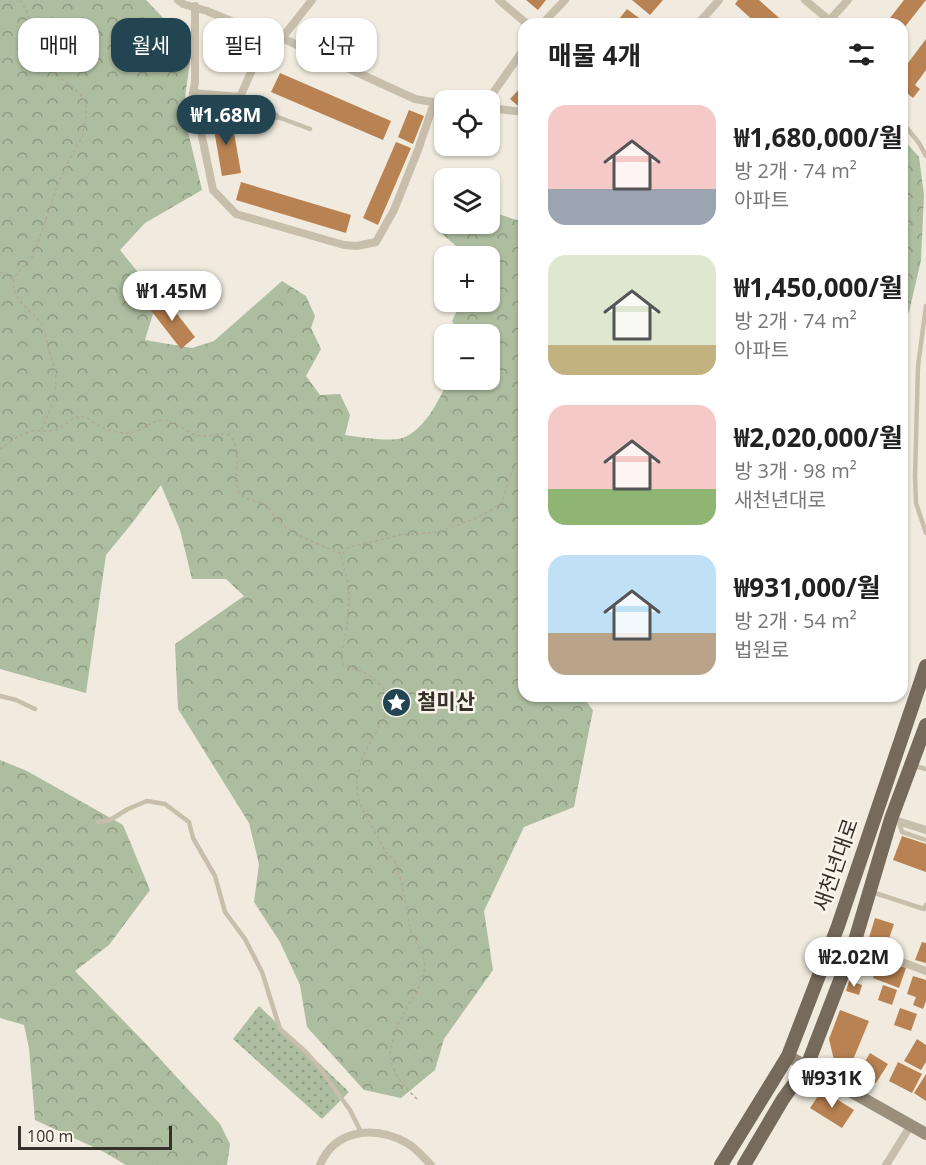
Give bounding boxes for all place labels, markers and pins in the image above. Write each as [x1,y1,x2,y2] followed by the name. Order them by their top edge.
[177,95,275,146] pin: ₩1.68M
[123,271,221,322] pin: ₩1.45M
[380,686,412,718] place icon: 철미산
[417,687,475,715] place label: 철미산
[805,937,903,988] pin: ₩2.02M
[790,1058,874,1109] pin: ₩931K

